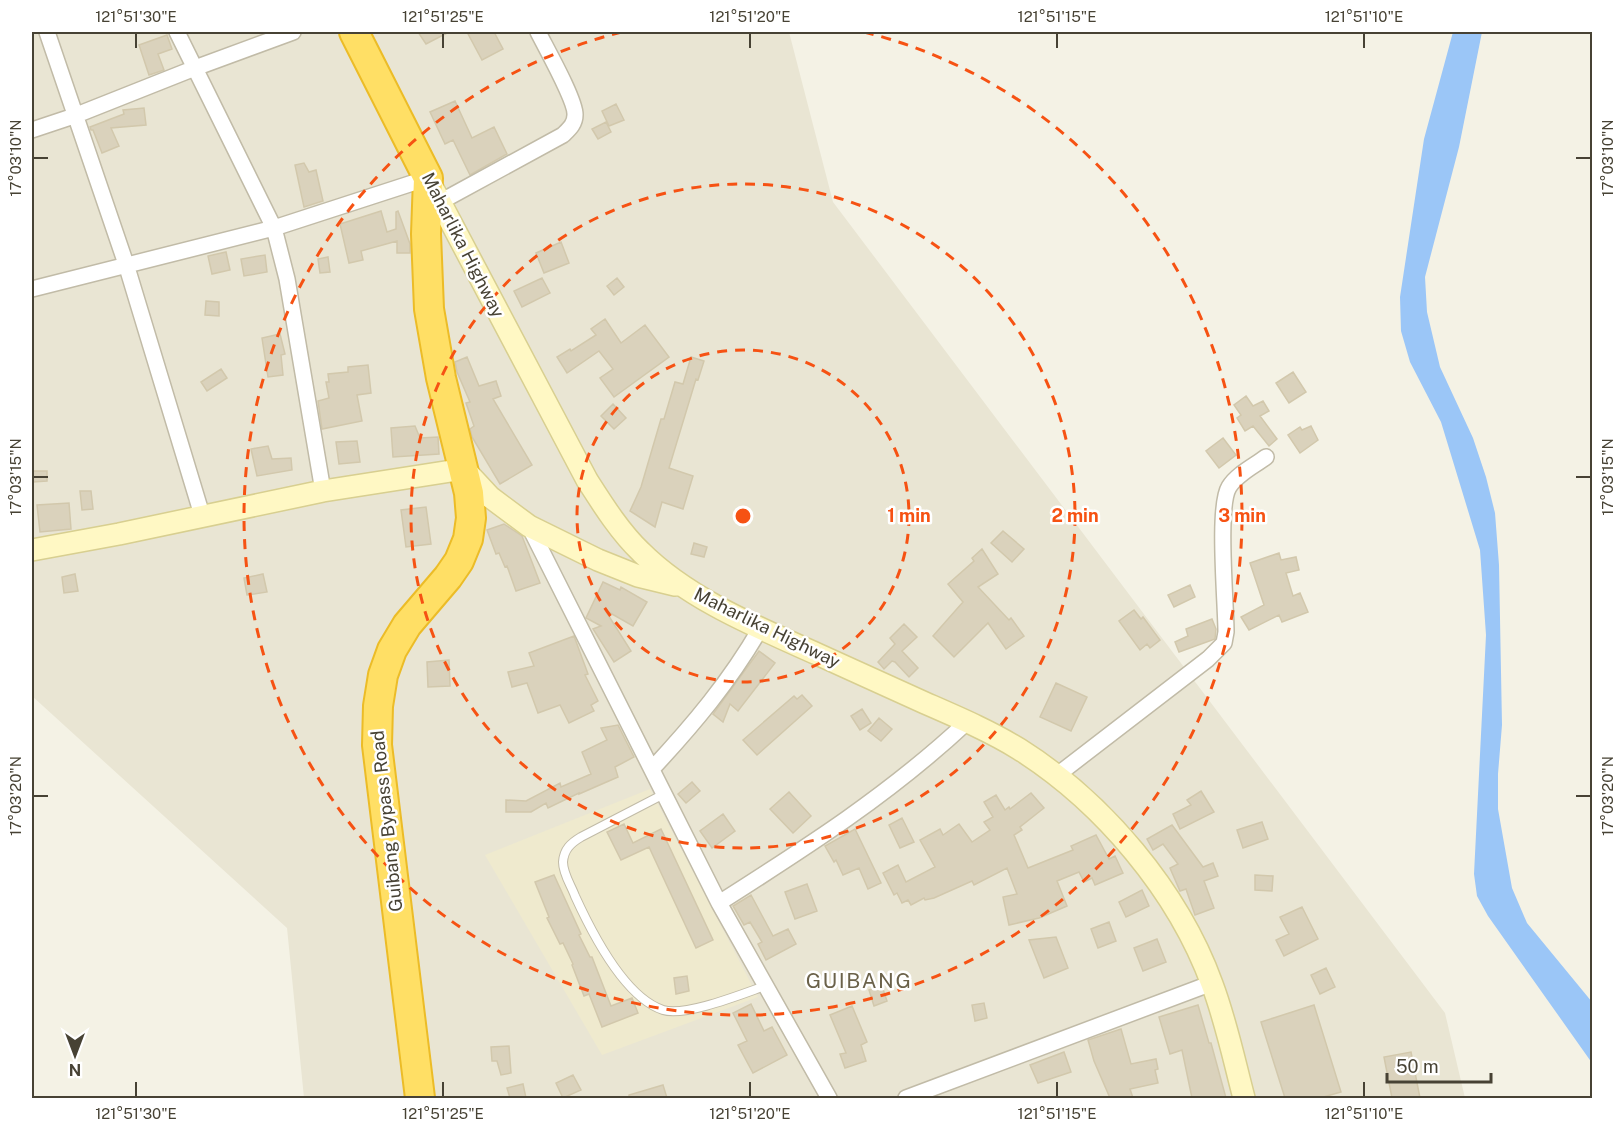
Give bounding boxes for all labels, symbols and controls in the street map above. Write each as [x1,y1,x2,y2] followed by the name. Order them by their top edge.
[95,8,177,25] text: 121°51'30"E
[402,8,484,25] text: 121°51'25"E
[709,8,791,25] text: 121°51'20"E
[1018,8,1096,25] text: 121°51'15"E
[1325,8,1403,25] text: 121°51'10"E
[7,119,24,197] text: 17°03'10"N
[1599,119,1616,197] text: 17°03'10"N
[418,169,509,321] street label: Maharlika Highway
[7,438,24,516] text: 17°03'15"N
[1599,438,1616,516] text: 17°03'15"N
[887,505,931,526] text: 1 min
[1051,505,1099,526] text: 2 min
[1218,505,1266,526] text: 3 min
[733,506,753,526] centre of rings
[691,583,844,672] street label: Maharlika Highway
[367,729,406,913] street label: Guibang Bypass Road
[7,756,24,836] text: 17°03'20"N
[1599,756,1616,836] text: 17°03'20"N
[806,968,912,993] district label: GUIBANG
[45,1025,105,1085] north arrow
[1387,1046,1490,1084] scale bar
[1396,1056,1439,1077] text: 50 m
[69,1060,81,1079] text: N
[95,1105,177,1122] text: 121°51'30"E
[402,1105,484,1122] text: 121°51'25"E
[709,1105,791,1122] text: 121°51'20"E
[1018,1105,1096,1122] text: 121°51'15"E
[1325,1105,1403,1122] text: 121°51'10"E

